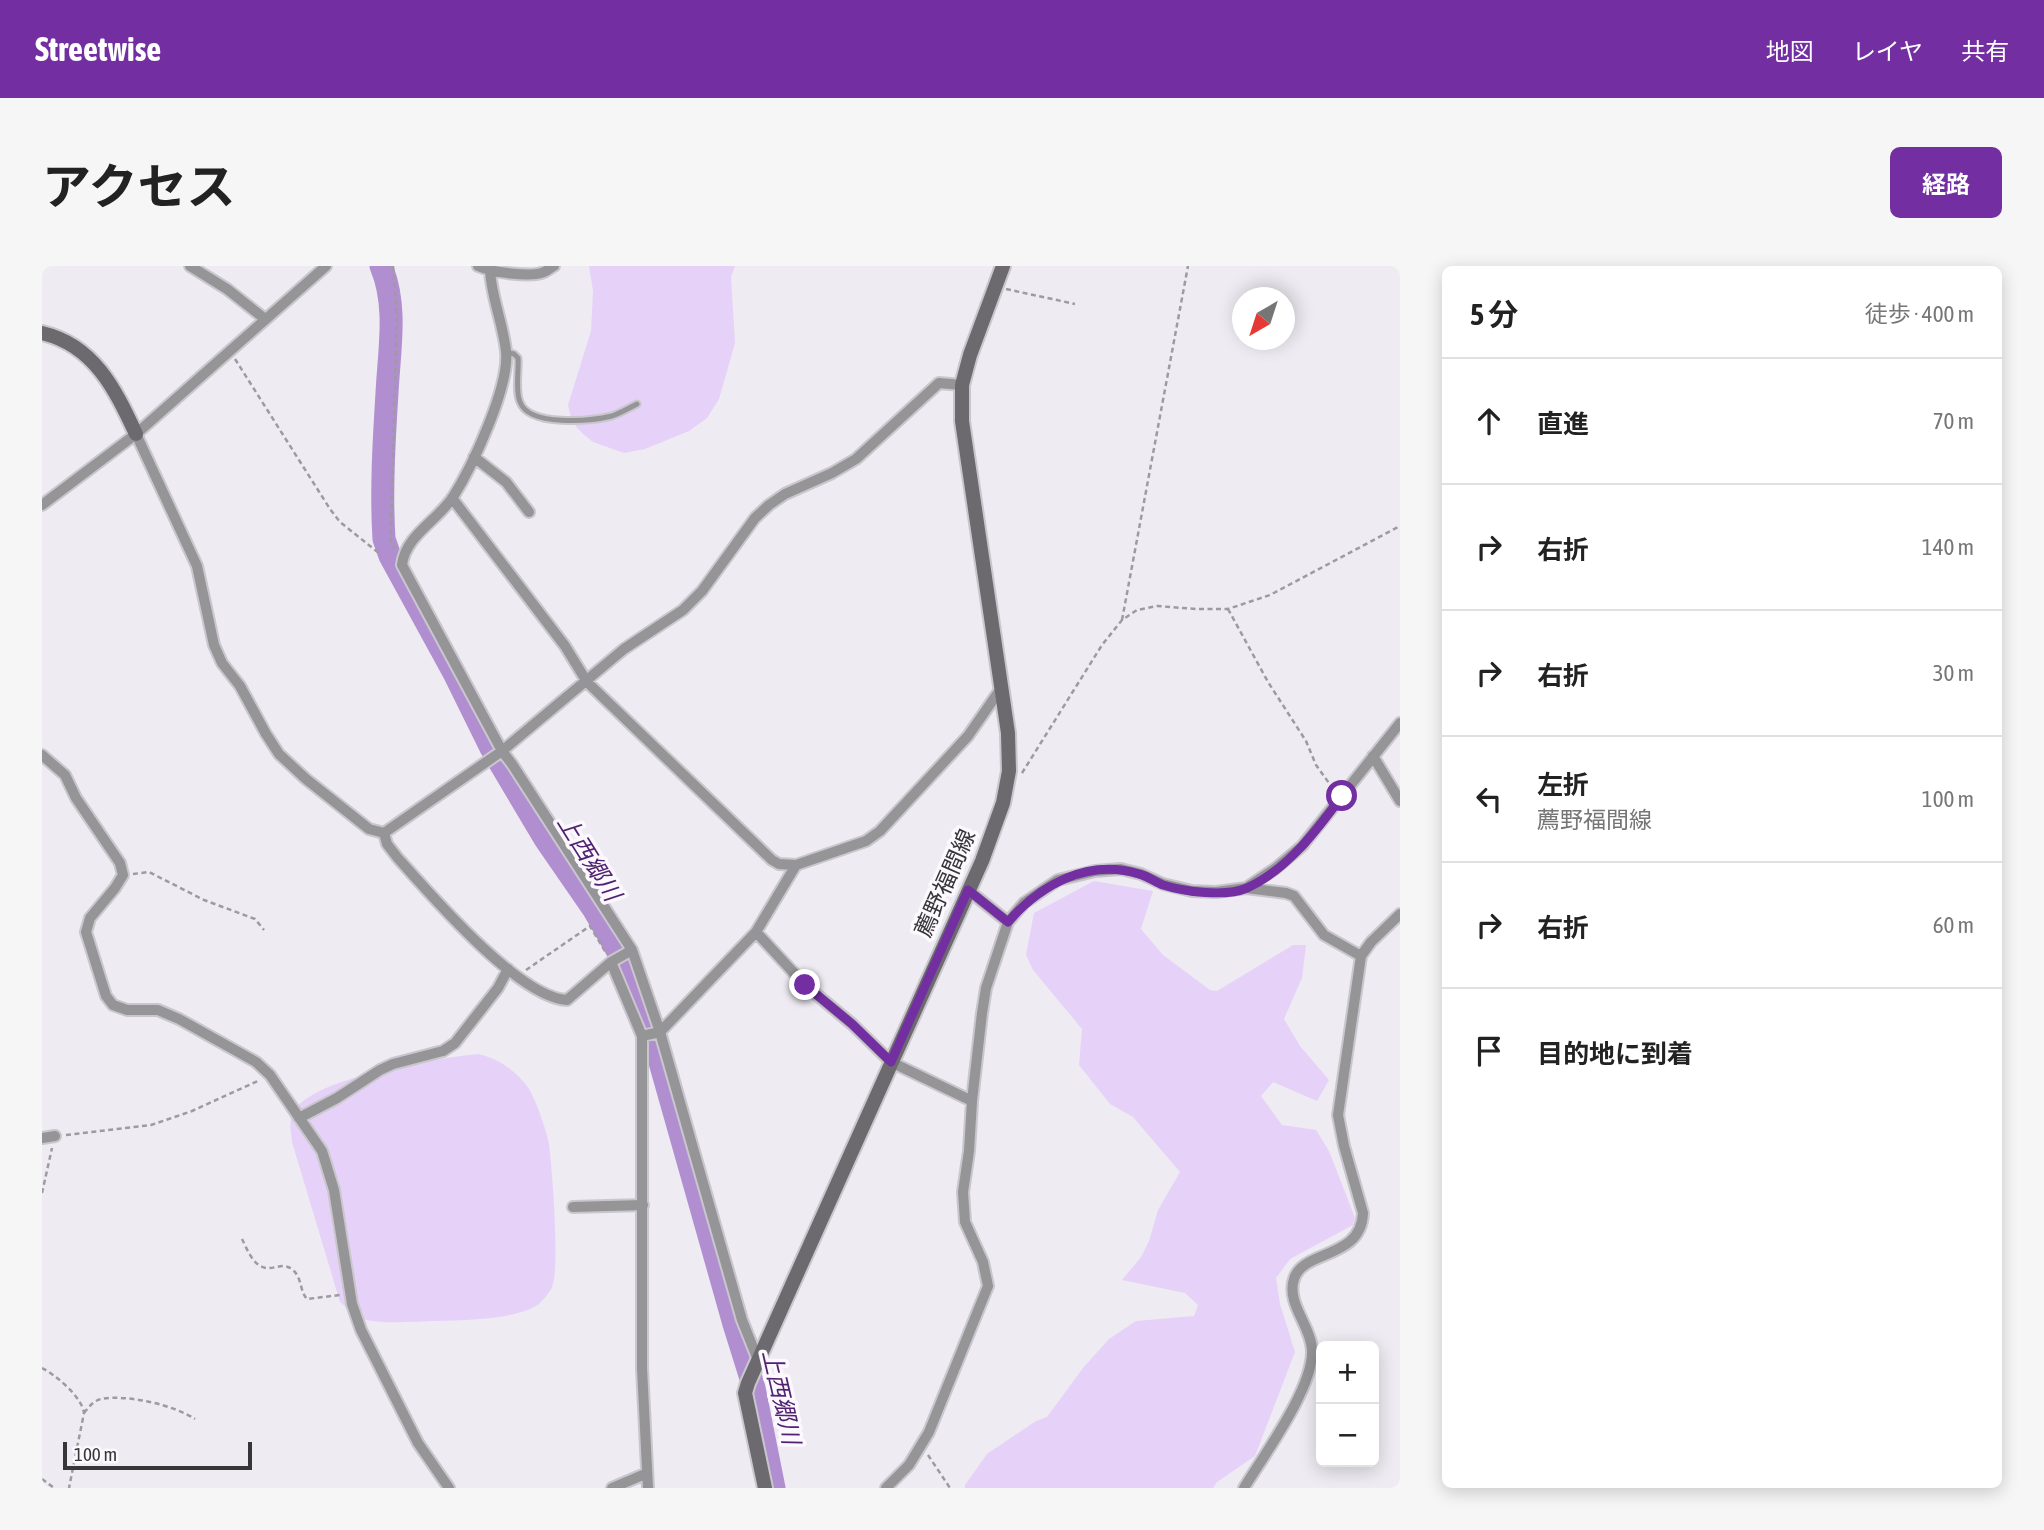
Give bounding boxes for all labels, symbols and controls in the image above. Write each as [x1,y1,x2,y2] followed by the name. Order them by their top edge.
[35,30,161,68] text: Streetwise
[1766,38,1814,65] text: 地図
[1852,38,1923,65] text: レイヤ
[1961,38,2009,65] text: 共有
[1890,147,2002,218] button: 経路
[42,158,236,214] text: アクセス
[1232,287,1295,350] north arrow
[1470,297,1518,331] text: 5 分
[1865,301,1974,327] text: 徒歩 · 400 m
[1470,402,1508,440] icon: ahead
[1933,408,1974,434] text: 70 m
[1537,409,1589,439] text: 直進
[1470,528,1508,566] icon: right
[1922,534,1974,560] text: 140 m
[1537,535,1589,565] text: 右折
[1470,654,1508,692] icon: right
[1933,660,1974,686] text: 30 m
[1537,661,1589,691] text: 右折
[1537,770,1589,800] text: 左折
[1326,780,1357,811] route start
[1470,780,1508,818] icon: left
[1922,786,1974,812] text: 100 m
[1537,807,1652,833] text: 薦野福間線
[553,810,628,908] water label: 上西郷川
[910,825,980,941] street label: 薦野福間線
[1470,906,1508,944] icon: right
[1933,912,1974,938] text: 60 m
[1537,913,1589,943] text: 右折
[789,969,820,1000] route end
[1470,1032,1508,1070] icon: arrive
[1537,1039,1693,1069] text: 目的地に到着
[1316,1341,1379,1467] map controls
[1316,1341,1379,1404] button: +
[758,1347,806,1450] water label: 上西郷川
[1316,1404,1379,1467] button: −
[63,1439,252,1471] scale bar
[74,1443,117,1465] text: 100 m

